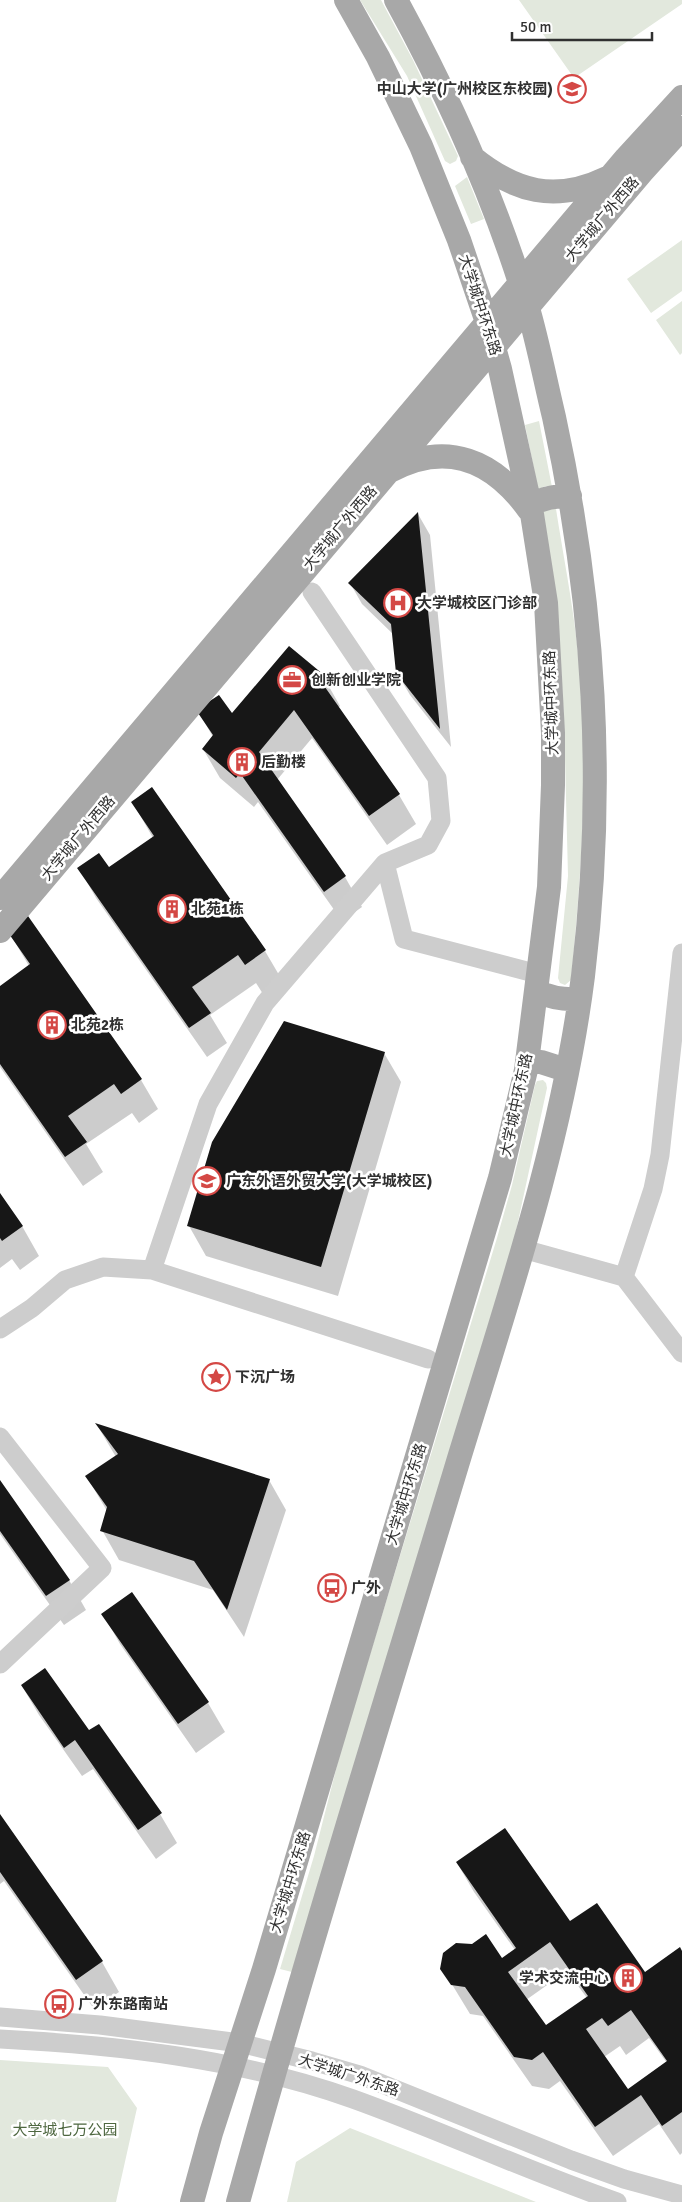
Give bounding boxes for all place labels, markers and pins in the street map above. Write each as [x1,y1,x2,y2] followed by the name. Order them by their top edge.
[557,74,587,104] school or university icon: 中山大学(广州校区东校园)
[377,80,553,98] place label: 中山大学(广州校区东校园)
[383,588,413,618] hospital icon: 大学城校区门诊部
[417,594,537,612] place label: 大学城校区门诊部
[277,665,307,695] office icon: 创新创业学院
[311,671,401,689] place label: 创新创业学院
[227,747,257,777] building icon: 后勤楼
[261,753,306,771] place label: 后勤楼
[157,894,187,924] building icon: 北苑1栋
[191,900,244,918] place label: 北苑1栋
[37,1010,67,1040] building icon: 北苑2栋
[71,1016,124,1034] place label: 北苑2栋
[192,1166,222,1196] school or university icon: 广东外语外贸大学(大学城校区)
[226,1172,432,1190] place label: 广东外语外贸大学(大学城校区)
[201,1362,231,1392] place icon: 下沉广场
[235,1368,295,1386] place label: 下沉广场
[317,1573,347,1603] bus stop icon: 广外
[351,1579,381,1597] place label: 广外
[613,1963,643,1993] building icon: 学术交流中心
[519,1969,609,1987] place label: 学术交流中心
[44,1989,74,2019] bus stop icon: 广外东路南站
[78,1995,168,2013] place label: 广外东路南站

